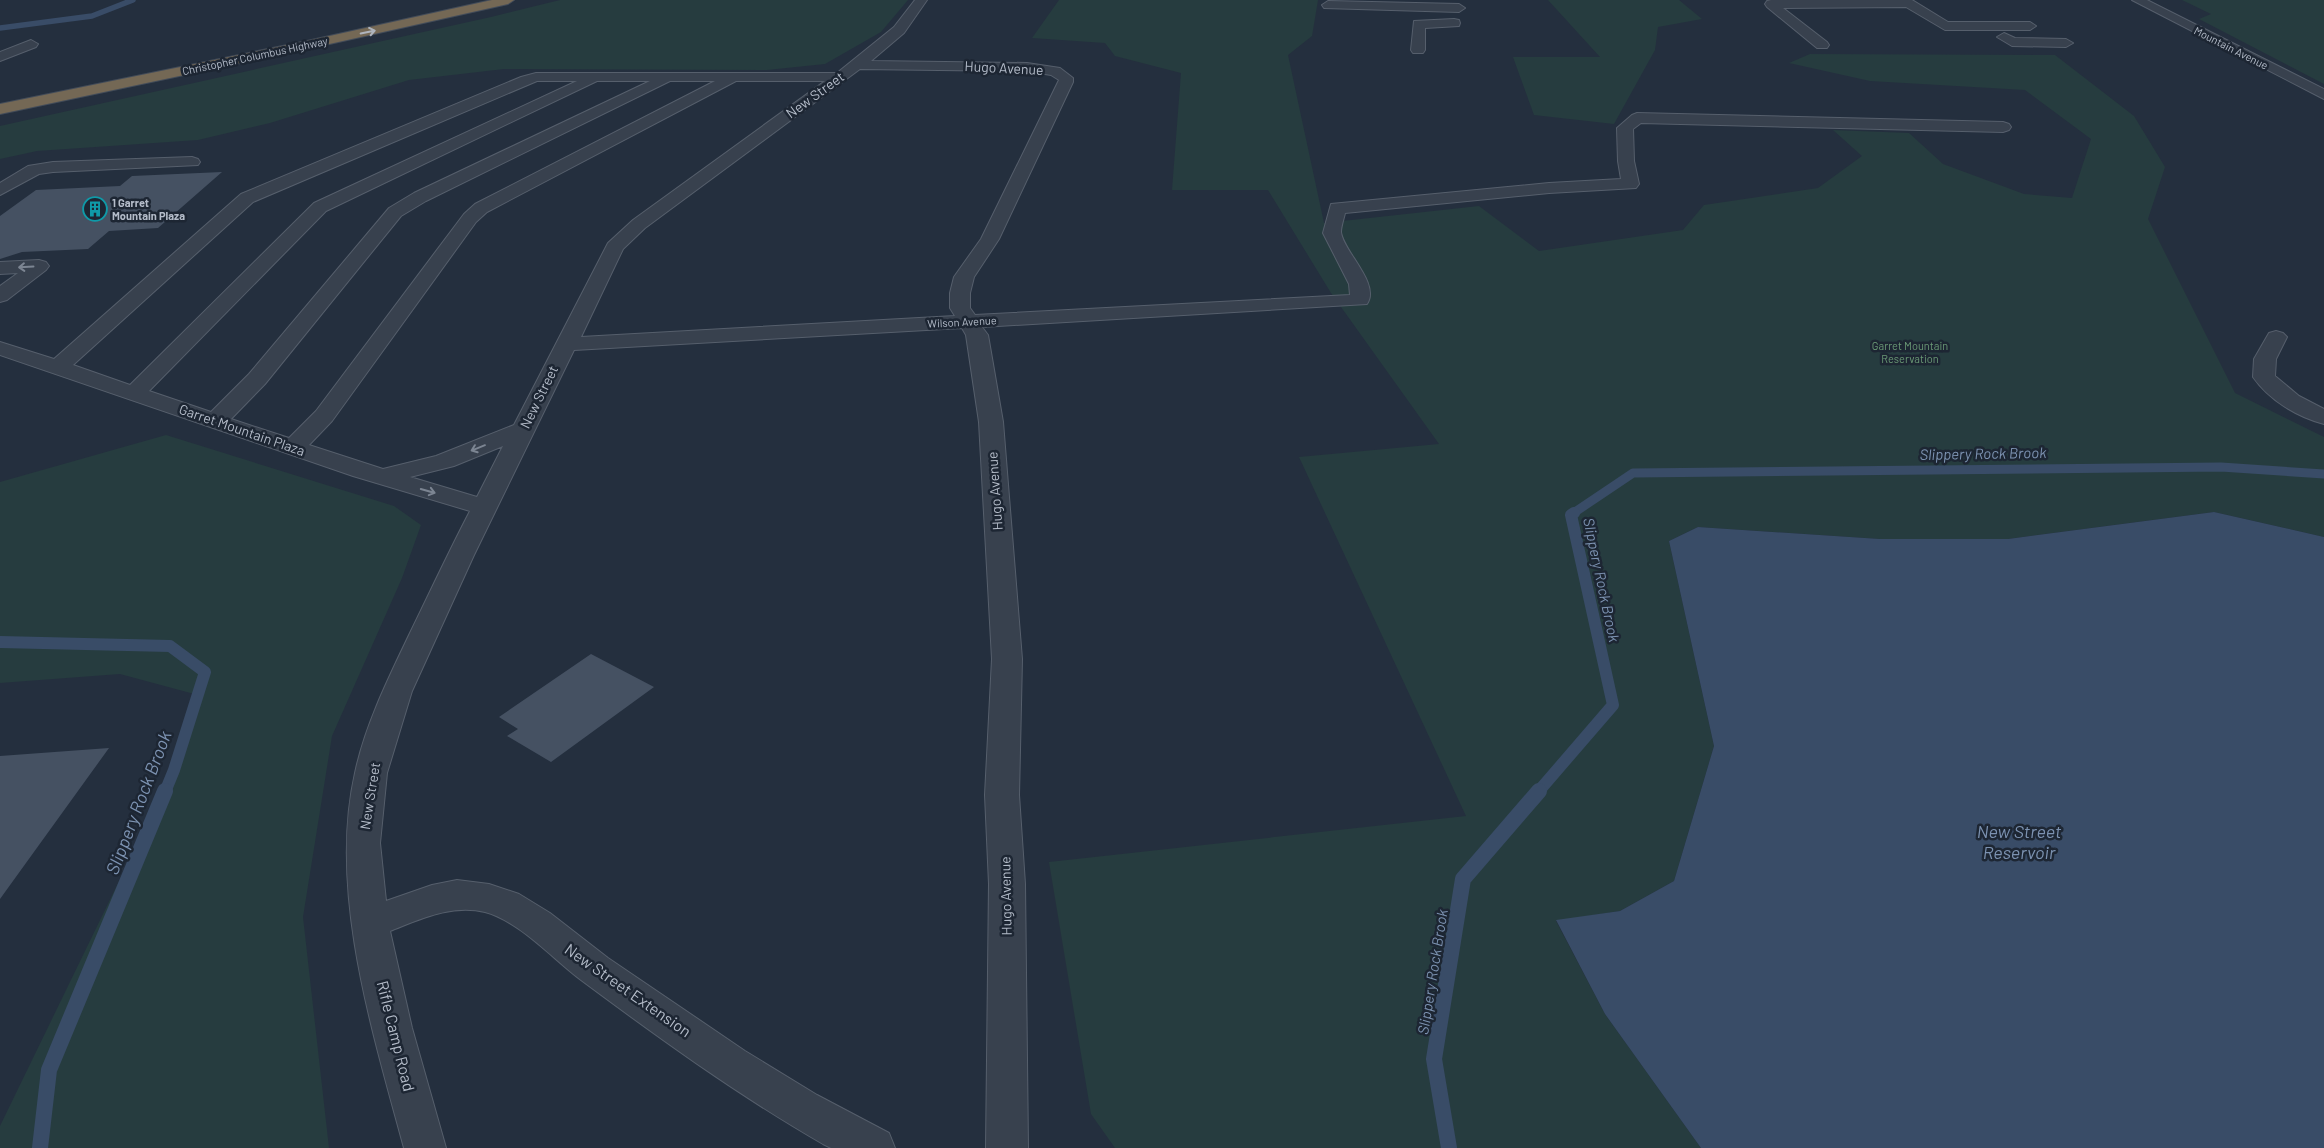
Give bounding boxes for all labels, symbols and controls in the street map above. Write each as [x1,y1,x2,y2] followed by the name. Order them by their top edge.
[2192,23,2270,72] street label: Mountain Avenue
[359,27,375,36] one-way arrow
[181,34,329,77] street label: Christopher Columbus Highway
[964,57,1044,78] street label: Hugo Avenue
[782,68,847,121] street label: New Street
[82,196,108,222] building icon: 1 Garret Mountain Plaza
[112,196,185,222] place label: 1 Garret Mountain Plaza
[18,262,34,271] one-way arrow
[927,313,997,330] street label: Wilson Avenue
[1872,339,1948,365] park label: Garret Mountain Reservation
[516,363,561,431] street label: New Street
[177,400,307,459] street label: Garret Mountain Plaza
[1919,443,2047,463] water label: Slippery Rock Brook
[470,445,485,454] one-way arrow
[983,451,1006,531] street label: Hugo Avenue
[419,486,435,496] one-way arrow
[1580,516,1624,644] water label: Slippery Rock Brook
[101,728,176,878] water label: Slippery Rock Brook
[356,761,383,831] street label: New Street
[1977,820,2062,863] water label: New Street Reservoir
[996,856,1015,936] street label: Hugo Avenue
[1413,907,1451,1036] water label: Slippery Rock Brook
[561,939,695,1040] street label: New Street Extension
[374,979,419,1093] street label: Rifle Camp Road

